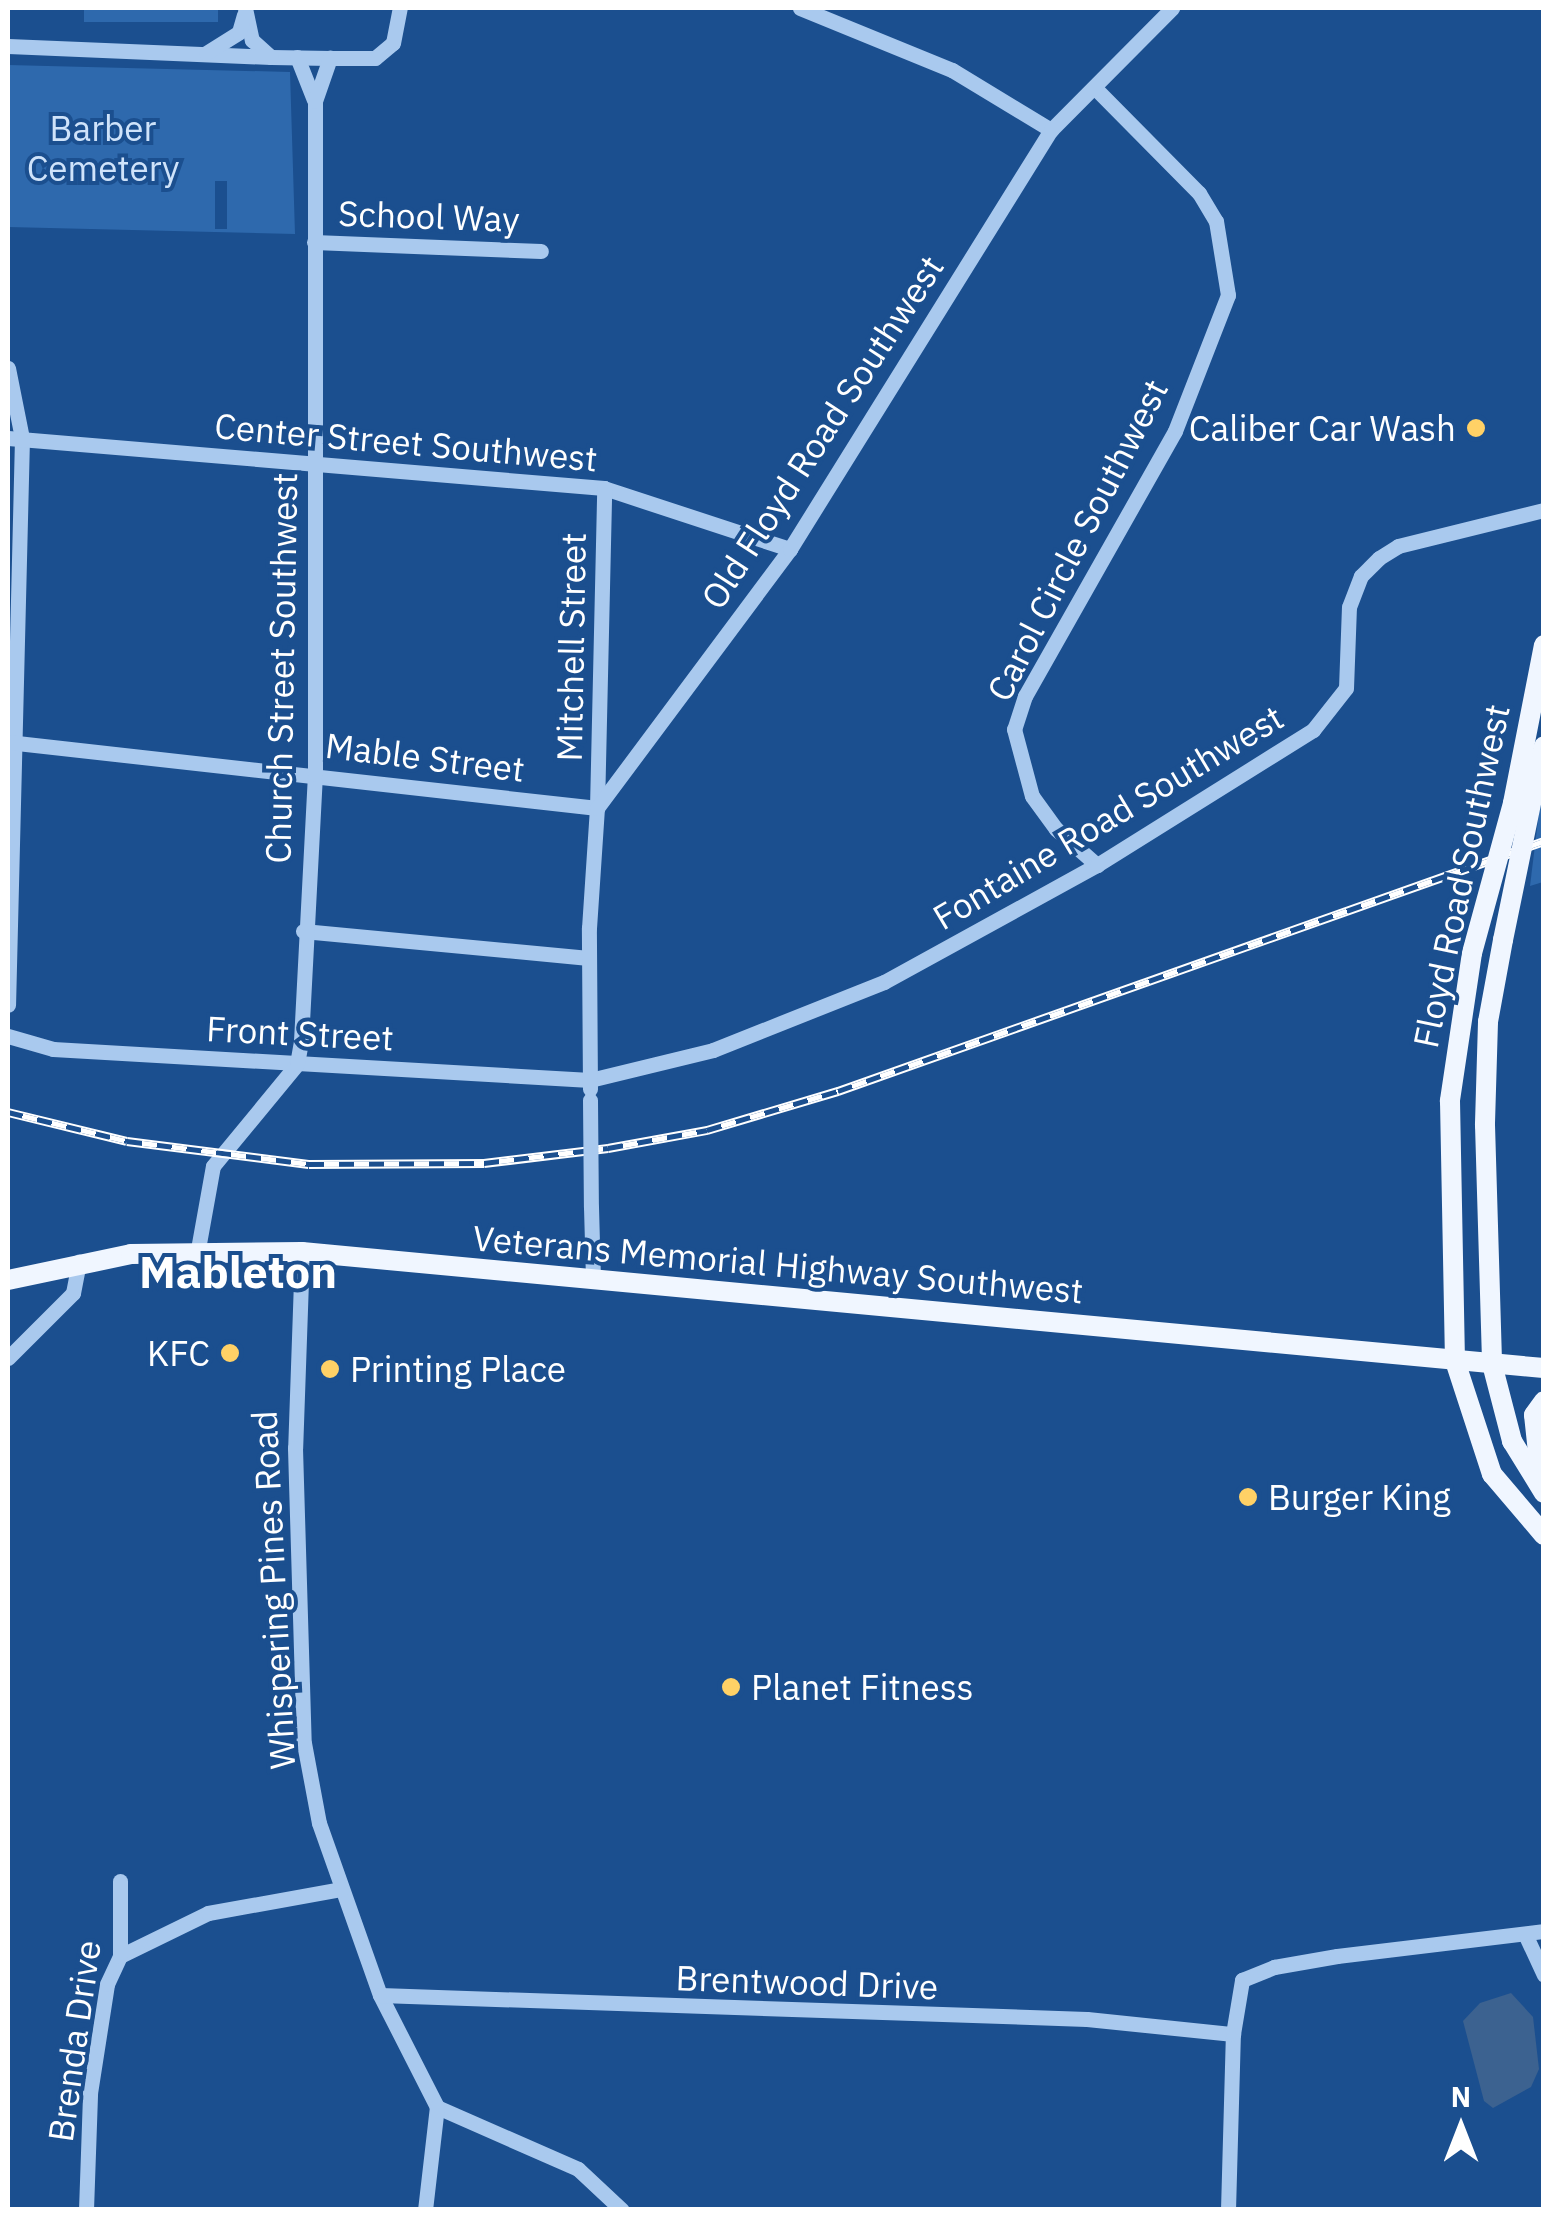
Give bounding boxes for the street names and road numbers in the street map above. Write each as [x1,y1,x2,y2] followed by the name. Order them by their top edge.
[338,192,520,240] street label: School Way
[692,247,952,617] street label: Old Floyd Road Southwest
[978,372,1176,708] street label: Carol Circle Southwest
[213,404,599,480] street label: Center Street Southwest
[257,472,305,864] street label: Church Street Southwest
[548,532,594,762] street label: Mitchell Street
[925,696,1291,938] street label: Fontaine Road Southwest
[1404,701,1518,1051] street label: Floyd Road Southwest
[323,724,527,790] street label: Mable Street
[205,1007,395,1059] street label: Front Street
[471,1216,1085,1312] street label: Veterans Memorial Highway Southwest
[243,1409,303,1771] street label: Whispering Pines Road
[39,1938,109,2144] street label: Brenda Drive
[675,1956,939,2008] street label: Brentwood Drive

